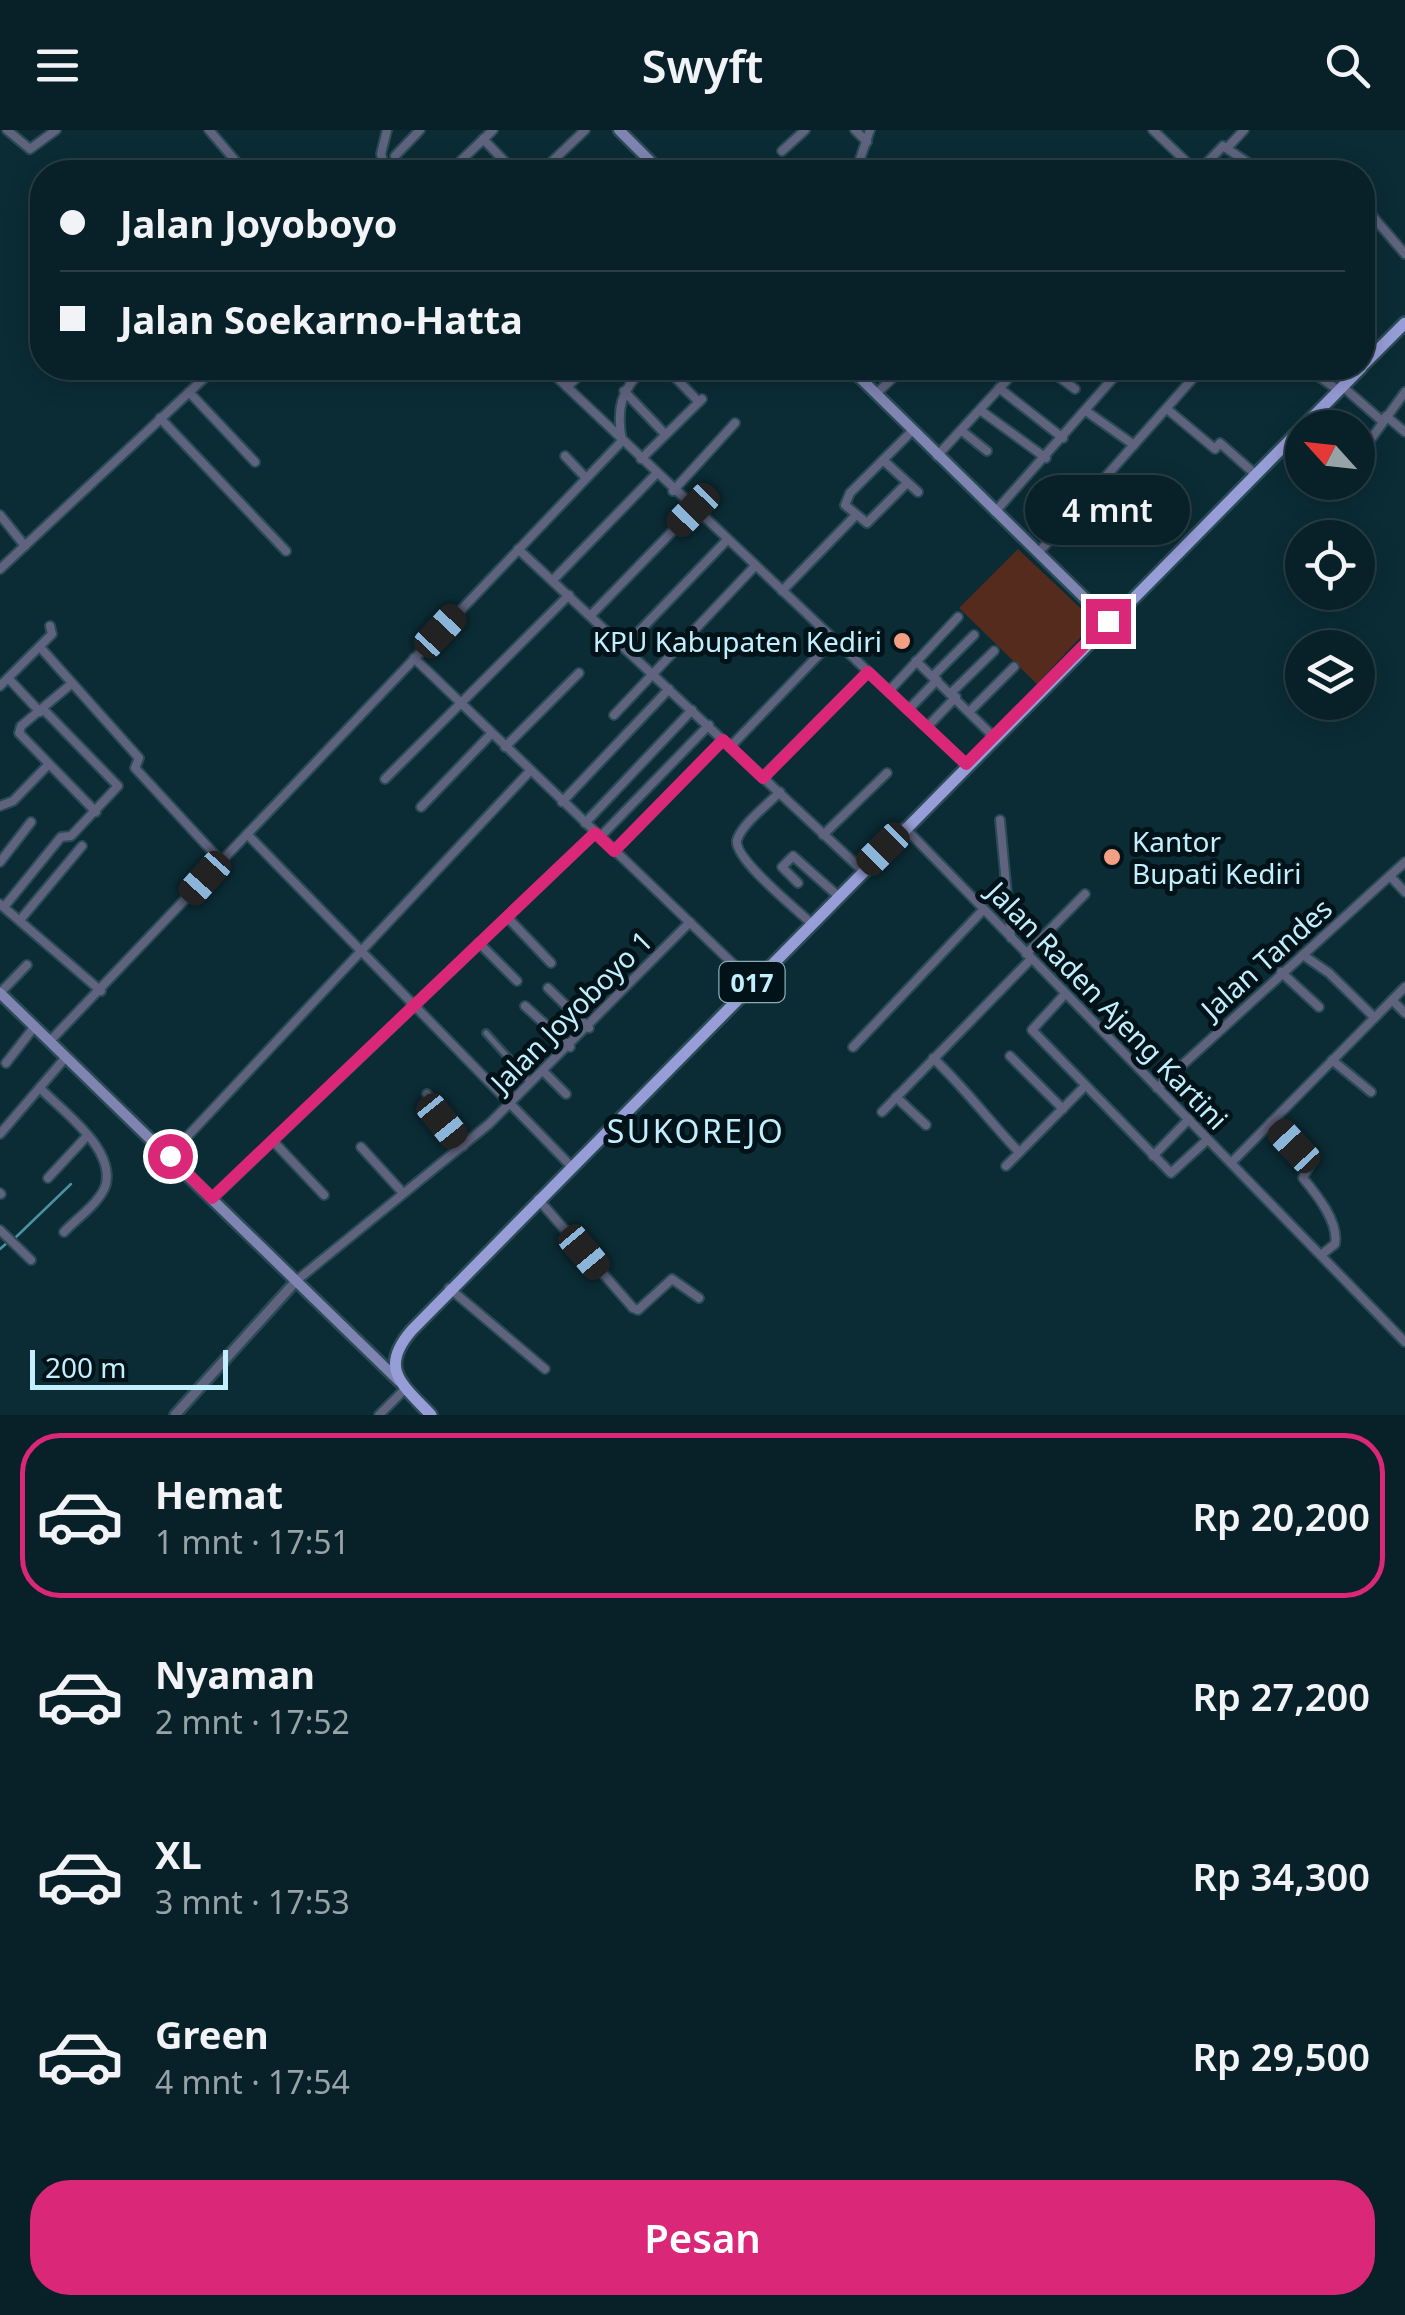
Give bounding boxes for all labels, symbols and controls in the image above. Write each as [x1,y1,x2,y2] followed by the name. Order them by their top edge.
[642,35,763,96] text: Swyft
[30,38,85,93] icon: menu
[1320,38,1375,93] icon: search
[120,197,397,249] text: Jalan Joyoboyo
[120,293,523,345] text: Jalan Soekarno-Hatta
[1285,410,1375,500] north arrow
[1285,410,1375,720] map controls
[1026,476,1190,546] callout: 4 mnt
[661,478,725,542] car
[1062,488,1153,531] text: 4 mnt
[1285,520,1375,610] button: locate
[409,599,471,663] car
[1086,599,1131,644] route end
[593,622,882,660] place label: KPU Kabupaten Kediri
[891,630,913,652] marker: KPU Kabupaten Kediri
[1285,630,1375,720] button: layers
[851,817,915,881] car
[1132,822,1301,892] place label: Kantor Bupati Kediri
[174,846,236,910] car
[1101,846,1123,868] marker: Kantor Bupati Kediri
[977,871,1237,1137] street label: Jalan Raden Ajeng Kartini
[1190,889,1340,1029] street label: Jalan Tandes
[480,922,660,1102] street label: Jalan Joyoboyo 1
[720,962,784,1002] road number: 017
[411,1088,473,1154] car
[607,1109,785,1152] district label: SUKOREJO
[1263,1114,1325,1178] car
[148,1134,193,1179] route start
[553,1219,615,1285] car
[30,1345,228,1390] scale bar
[45,1348,127,1386] text: 200 m
[155,1468,283,1520] text: Hemat
[35,1471,125,1561] icon: car
[1193,1490,1370,1542] text: Rp 20,200
[155,1520,350,1563] text: 1 mnt · 17:51
[155,1648,315,1700] text: Nyaman
[35,1651,125,1741] icon: car
[1193,1670,1370,1722] text: Rp 27,200
[155,1700,350,1743] text: 2 mnt · 17:52
[155,1828,202,1880] text: XL
[35,1831,125,1921] icon: car
[1193,1850,1370,1902] text: Rp 34,300
[155,1880,350,1923] text: 3 mnt · 17:53
[155,2008,269,2060] text: Green
[35,2011,125,2101] icon: car
[1193,2030,1370,2082] text: Rp 29,500
[155,2060,350,2103] text: 4 mnt · 17:54
[30,2180,1375,2295] button: Pesan

